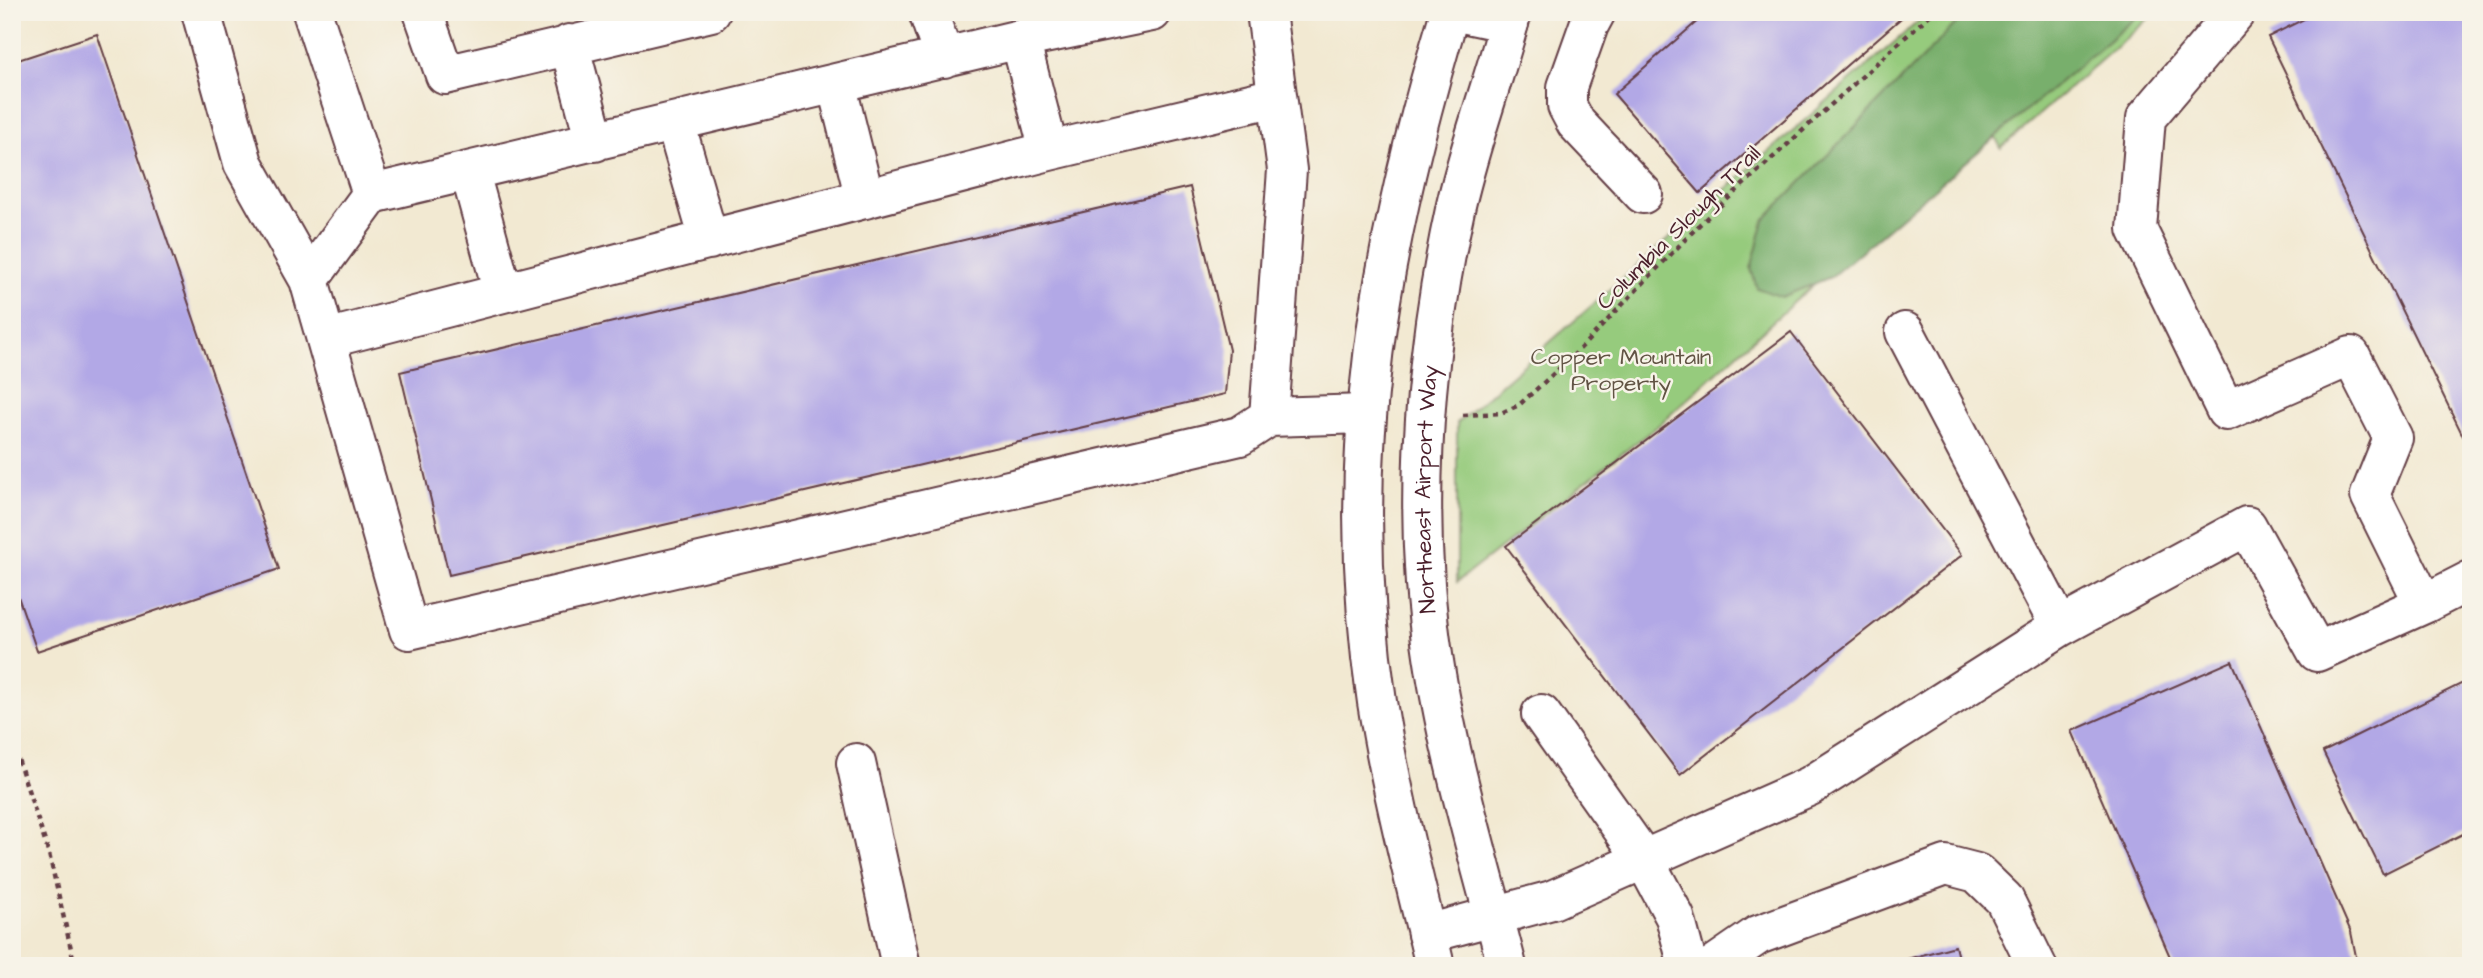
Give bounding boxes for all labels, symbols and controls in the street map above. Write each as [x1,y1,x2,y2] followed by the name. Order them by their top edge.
[1589,138,1769,318] street label: Columbia Slough Trail
[1531,341,1711,400] park label: Copper Mountain Property
[1407,363,1448,615] street label: Northeast Airport Way

